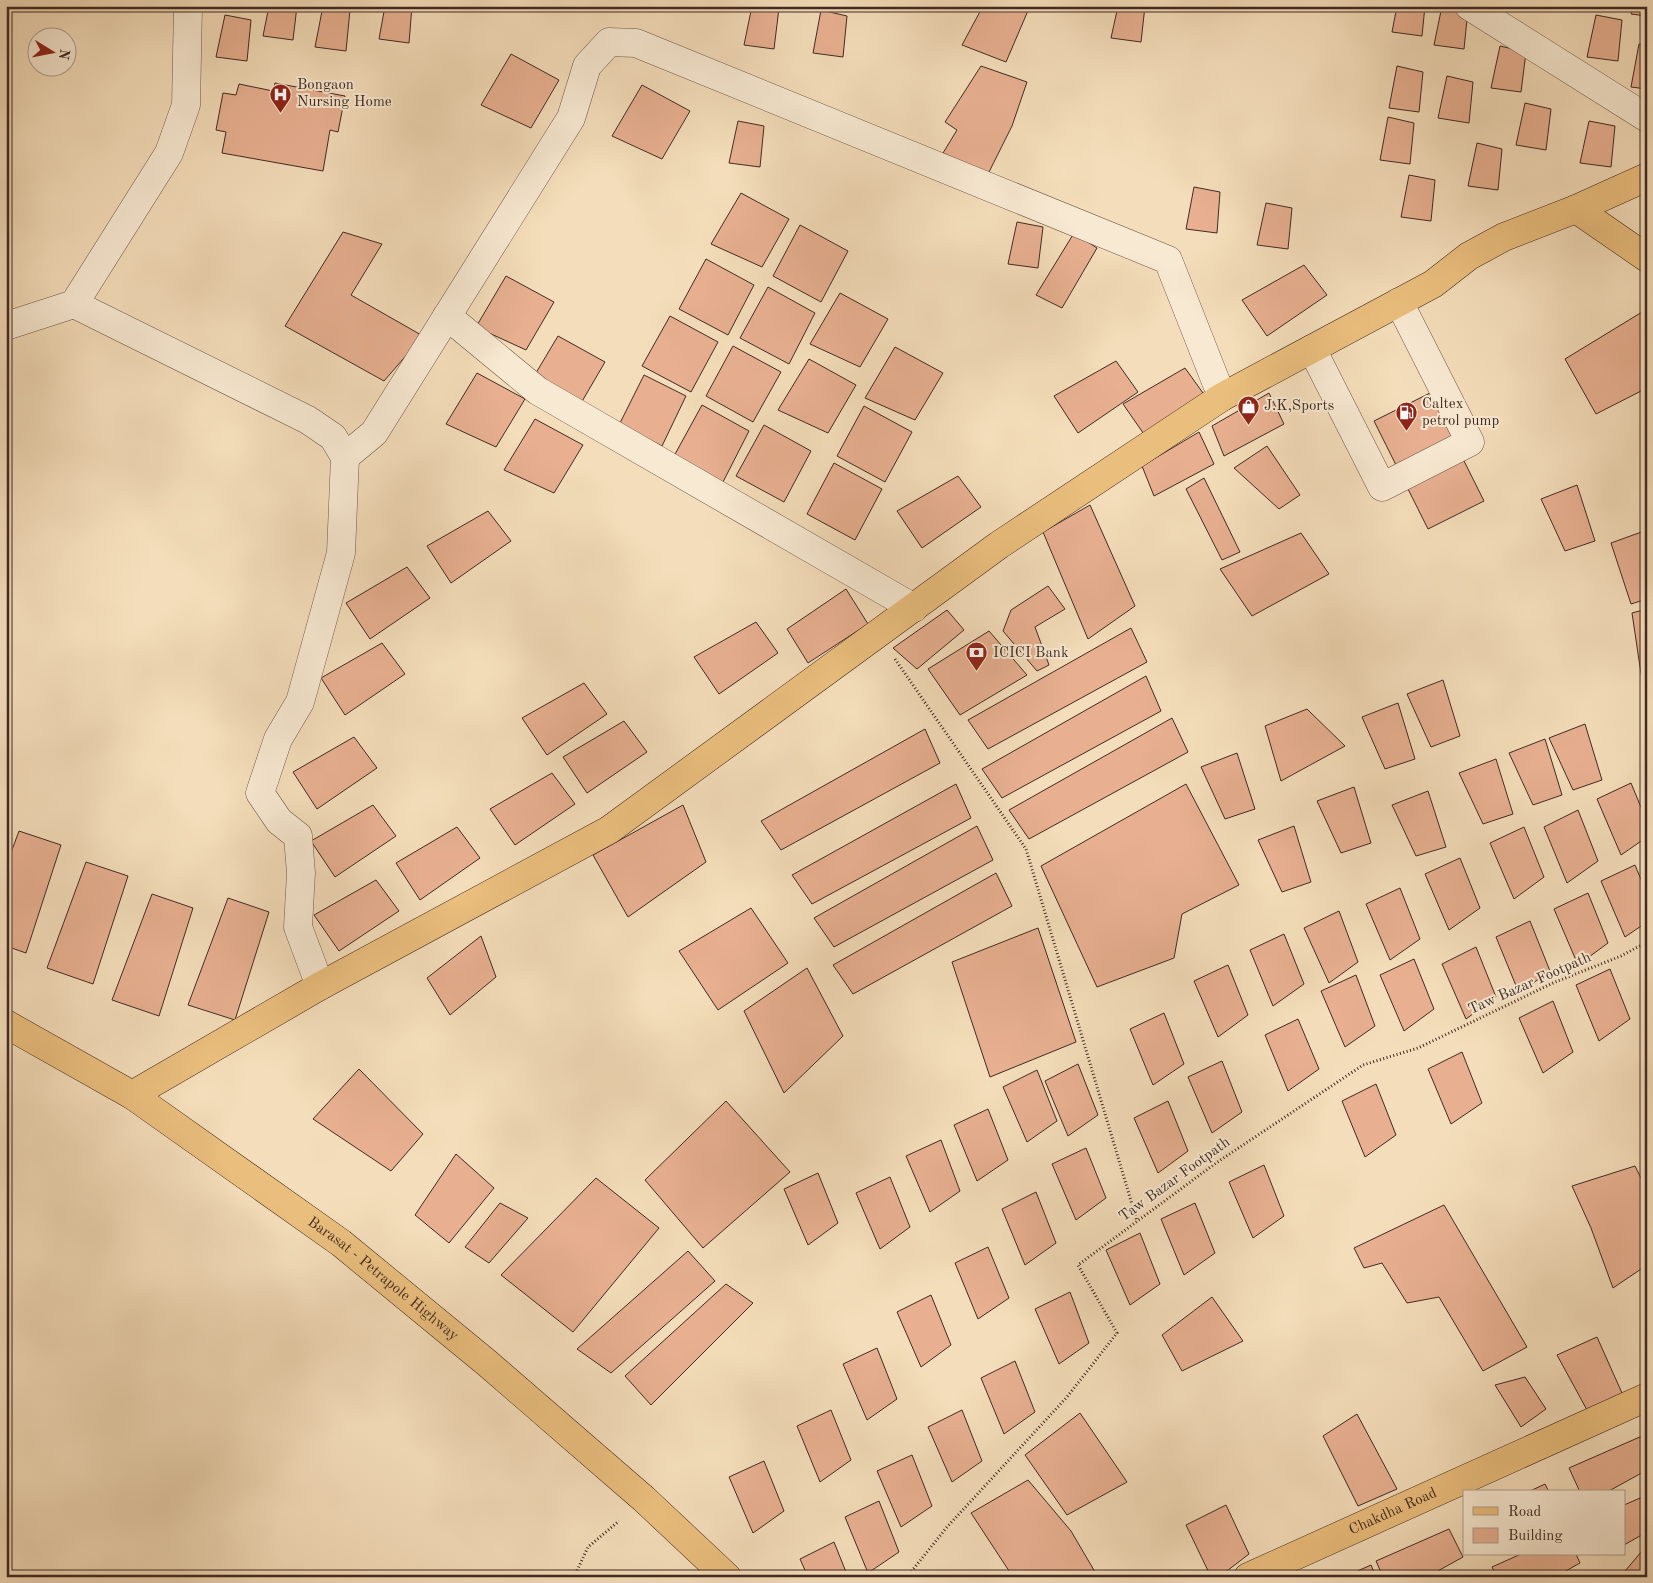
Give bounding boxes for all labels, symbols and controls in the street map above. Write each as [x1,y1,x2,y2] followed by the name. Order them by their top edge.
[28,28,78,78] north arrow
[56,48,72,61] text: N
[297,78,392,110] place label: Bongaon Nursing Home
[269,82,293,113] hospital icon: Bongaon Nursing Home
[1236,394,1260,425] shop icon: J.K,Sports
[1422,397,1499,429] place label: Caltex petrol pump
[1264,399,1334,414] place label: J.K,Sports
[1394,401,1418,432] fuel station icon: Caltex petrol pump
[965,641,989,672] bank icon: ICICI Bank
[993,646,1069,661] place label: ICICI Bank
[1466,950,1594,1018] street label: Taw Bazar Footpath
[1117,1135,1233,1225] street label: Taw Bazar Footpath
[305,1214,461,1344] street label: Barasat - Petrapole Highway
[1347,1485,1439,1538] street label: Chakdha Road
[1463,1490,1626,1556] legend
[1508,1505,1542,1520] text: Road
[1508,1529,1563,1544] text: Building

